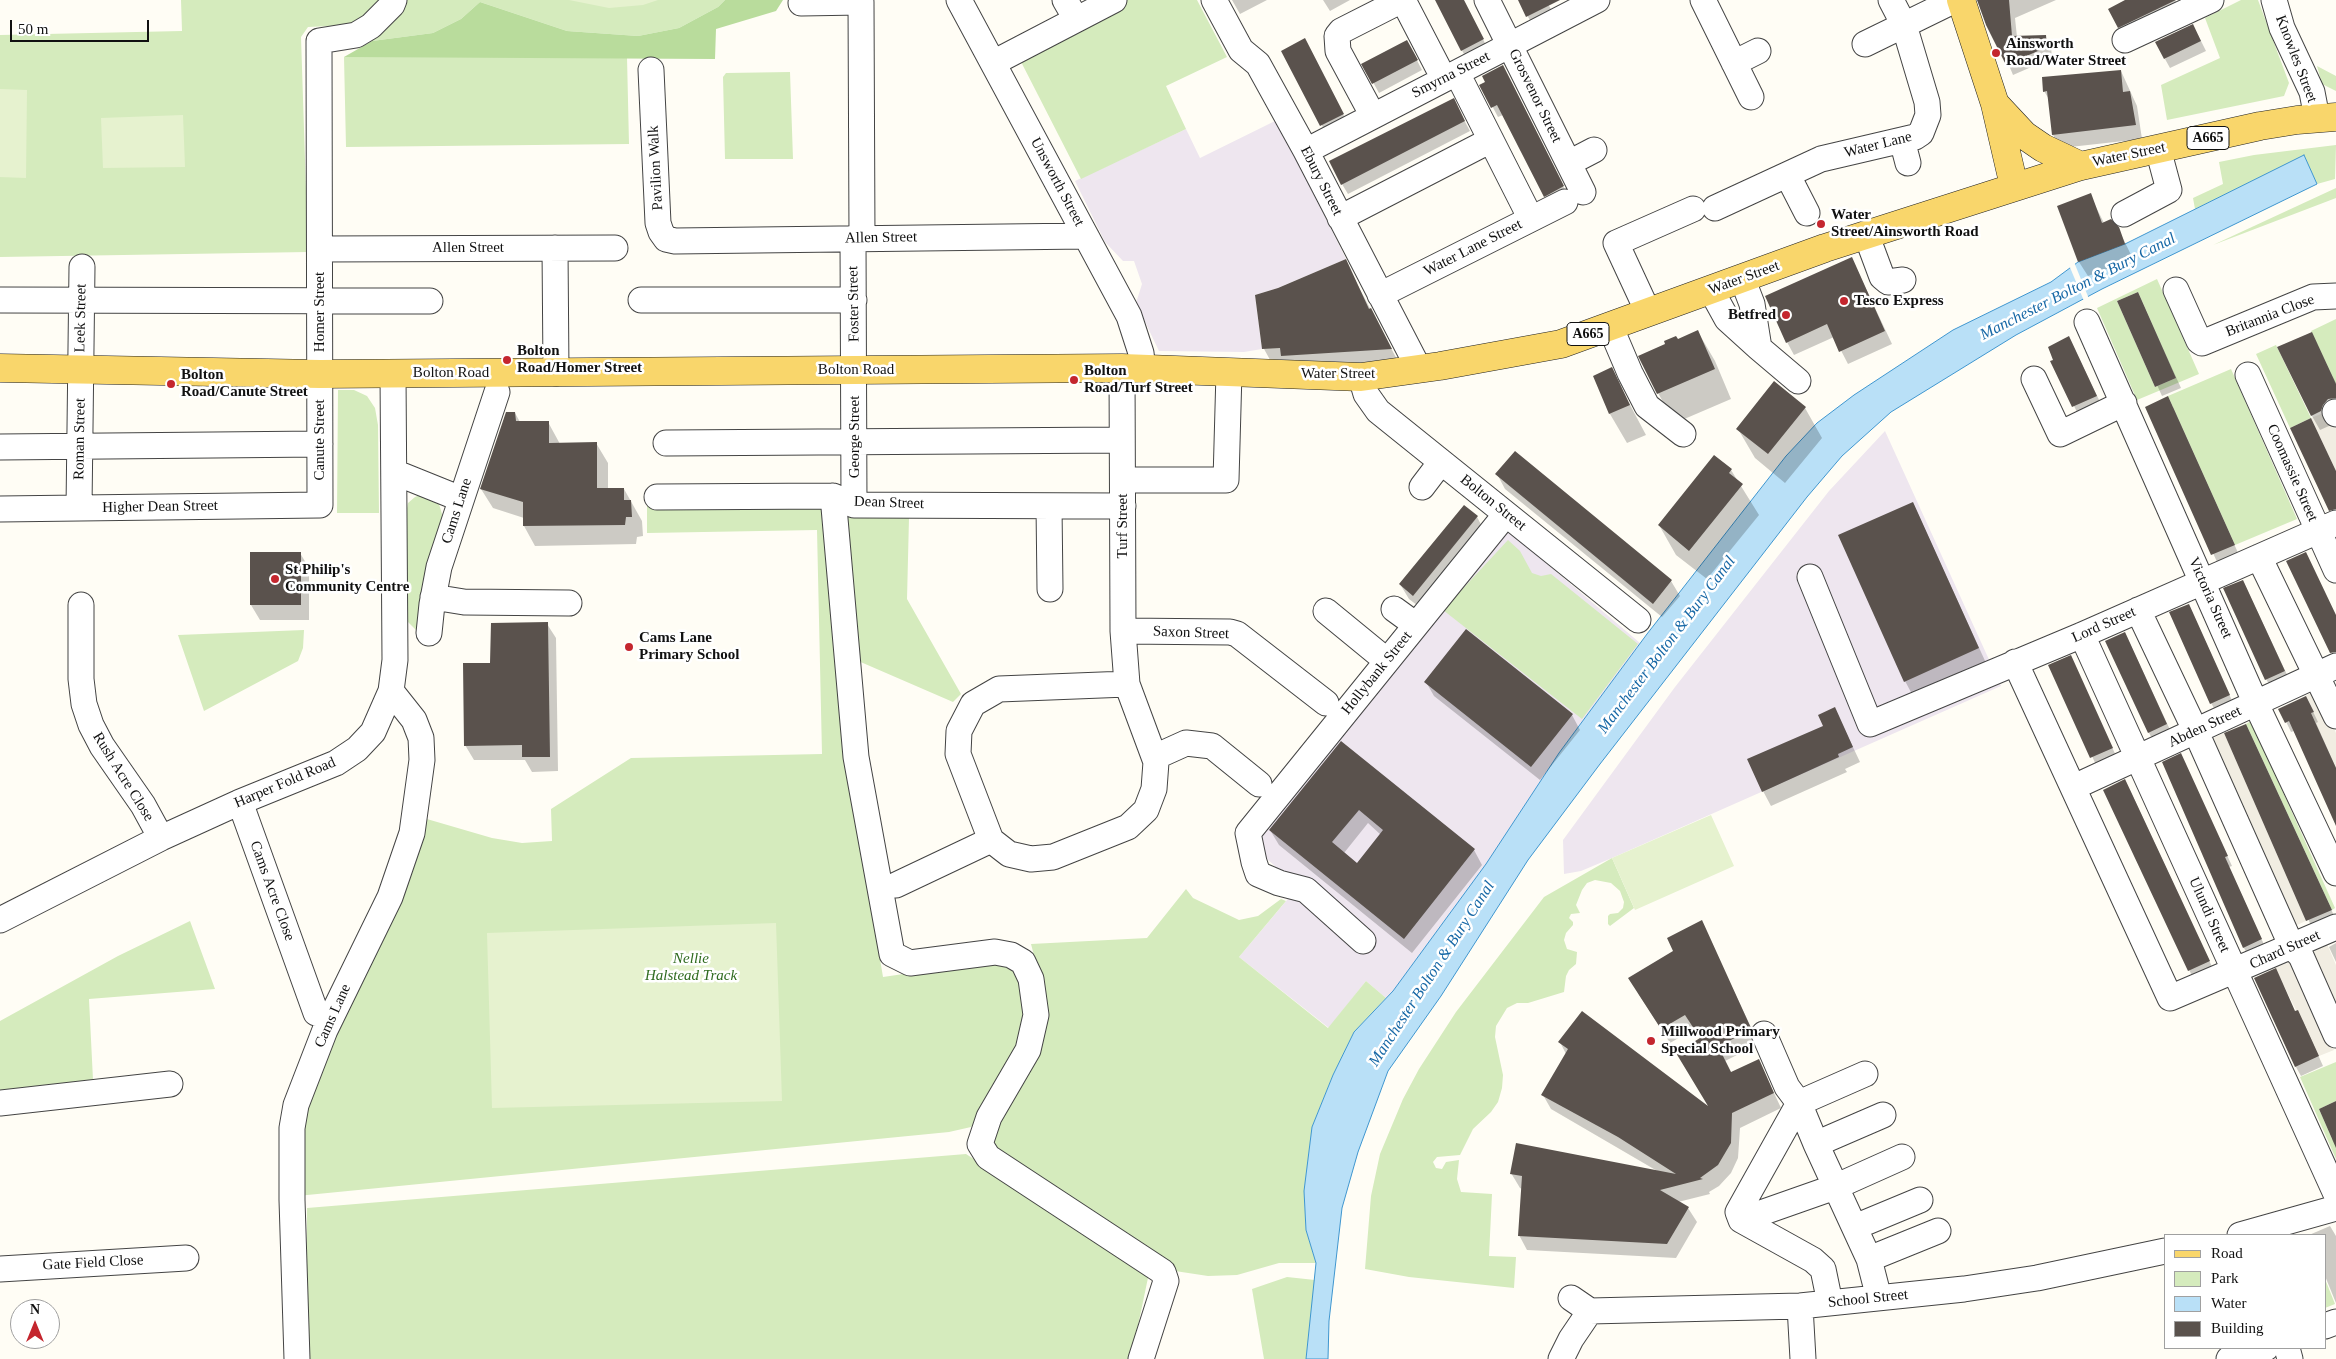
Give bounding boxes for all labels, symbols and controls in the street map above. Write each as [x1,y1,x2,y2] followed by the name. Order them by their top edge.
[12,10,151,42] scale bar
[2271,13,2321,105] street label: Knowles Street
[18,21,48,37] text: 50 m
[2006,35,2126,70] place label: Ainsworth Road/Water Street
[1505,46,1565,146] street label: Grosvenor Street
[1990,47,2002,59] marker: Ainsworth Road/Water Street
[1409,48,1493,102] street label: Smyrna Street
[645,125,667,211] street label: Pavilion Walk
[2187,126,2229,150] road number: A665
[1842,128,1914,162] street label: Water Lane
[1026,135,1088,229] street label: Unsworth Street
[2091,138,2167,172] street label: Water Street
[1296,143,1346,219] street label: Ebury Street
[1831,206,1979,241] place label: Water Street/Ainsworth Road
[1421,215,1525,281] street label: Water Lane Street
[1815,218,1827,230] marker: Water Street/Ainsworth Road
[845,228,917,248] street label: Allen Street
[1977,229,2179,345] water label: Manchester Bolton & Bury Canal
[432,239,504,257] street label: Allen Street
[1706,257,1782,299] street label: Water Street
[844,266,864,342] street label: Foster Street
[311,272,329,352] street label: Homer Street
[71,283,91,353] street label: Leek Street
[2223,291,2317,341] street label: Britannia Close
[1854,292,1944,310] place label: Tesco Express
[1838,295,1850,307] marker: Tesco Express
[1728,306,1776,324] place label: Betfred
[1780,309,1792,321] marker: Betfred
[1567,322,1609,346] road number: A665
[517,342,642,377] place label: Bolton Road/Homer Street
[501,354,513,366] marker: Bolton Road/Homer Street
[818,361,894,379] street label: Bolton Road
[1084,362,1193,397] place label: Bolton Road/Turf Street
[413,364,489,382] street label: Bolton Road
[1301,365,1375,383] street label: Water Street
[181,366,308,401] place label: Bolton Road/Canute Street
[1068,374,1080,386] marker: Bolton Road/Turf Street
[165,378,177,390] marker: Bolton Road/Canute Street
[846,396,864,478] street label: George Street
[70,398,90,480] street label: Roman Street
[311,399,329,481] street label: Canute Street
[2263,422,2321,524] street label: Coomassie Street
[1456,471,1530,535] street label: Bolton Street
[438,476,476,546] street label: Cams Lane
[854,493,924,513] street label: Dean Street
[1114,494,1132,558] street label: Turf Street
[102,497,218,517] street label: Higher Dean Street
[1594,553,1740,737] water label: Manchester Bolton & Bury Canal
[2184,555,2236,641] street label: Victoria Street
[285,561,409,596] place label: St Philip's Community Centre
[269,573,281,585] marker: St Philip's Community Centre
[2069,603,2139,647] street label: Lord Street
[1153,623,1229,643] street label: Saxon Street
[1338,628,1416,718] street label: Hollybank Street
[639,629,739,664] place label: Cams Lane Primary School
[623,641,635,653] marker: Cams Lane Primary School
[2166,702,2244,752] street label: Abden Street
[88,729,158,825] street label: Rush Acre Close
[232,754,338,812] street label: Harper Fold Road
[246,839,298,943] street label: Cams Acre Close
[2184,875,2234,955] street label: Ulundi Street
[1365,878,1499,1070] water label: Manchester Bolton & Bury Canal
[2247,926,2323,974] street label: Chard Street
[645,950,737,985] park label: Nellie Halstead Track
[311,981,355,1051] street label: Cams Lane
[1661,1023,1780,1058] place label: Millwood Primary Special School
[1645,1035,1657,1047] marker: Millwood Primary Special School
[2164,1234,2326,1349] legend
[2211,1245,2243,1261] text: Road
[42,1251,144,1275] street label: Gate Field Close
[2211,1270,2239,1286] text: Park
[1827,1286,1909,1312] street label: School Street
[2211,1295,2246,1311] text: Water
[10,1299,60,1349] north arrow
[30,1302,40,1317] text: N
[2211,1320,2264,1336] text: Building

